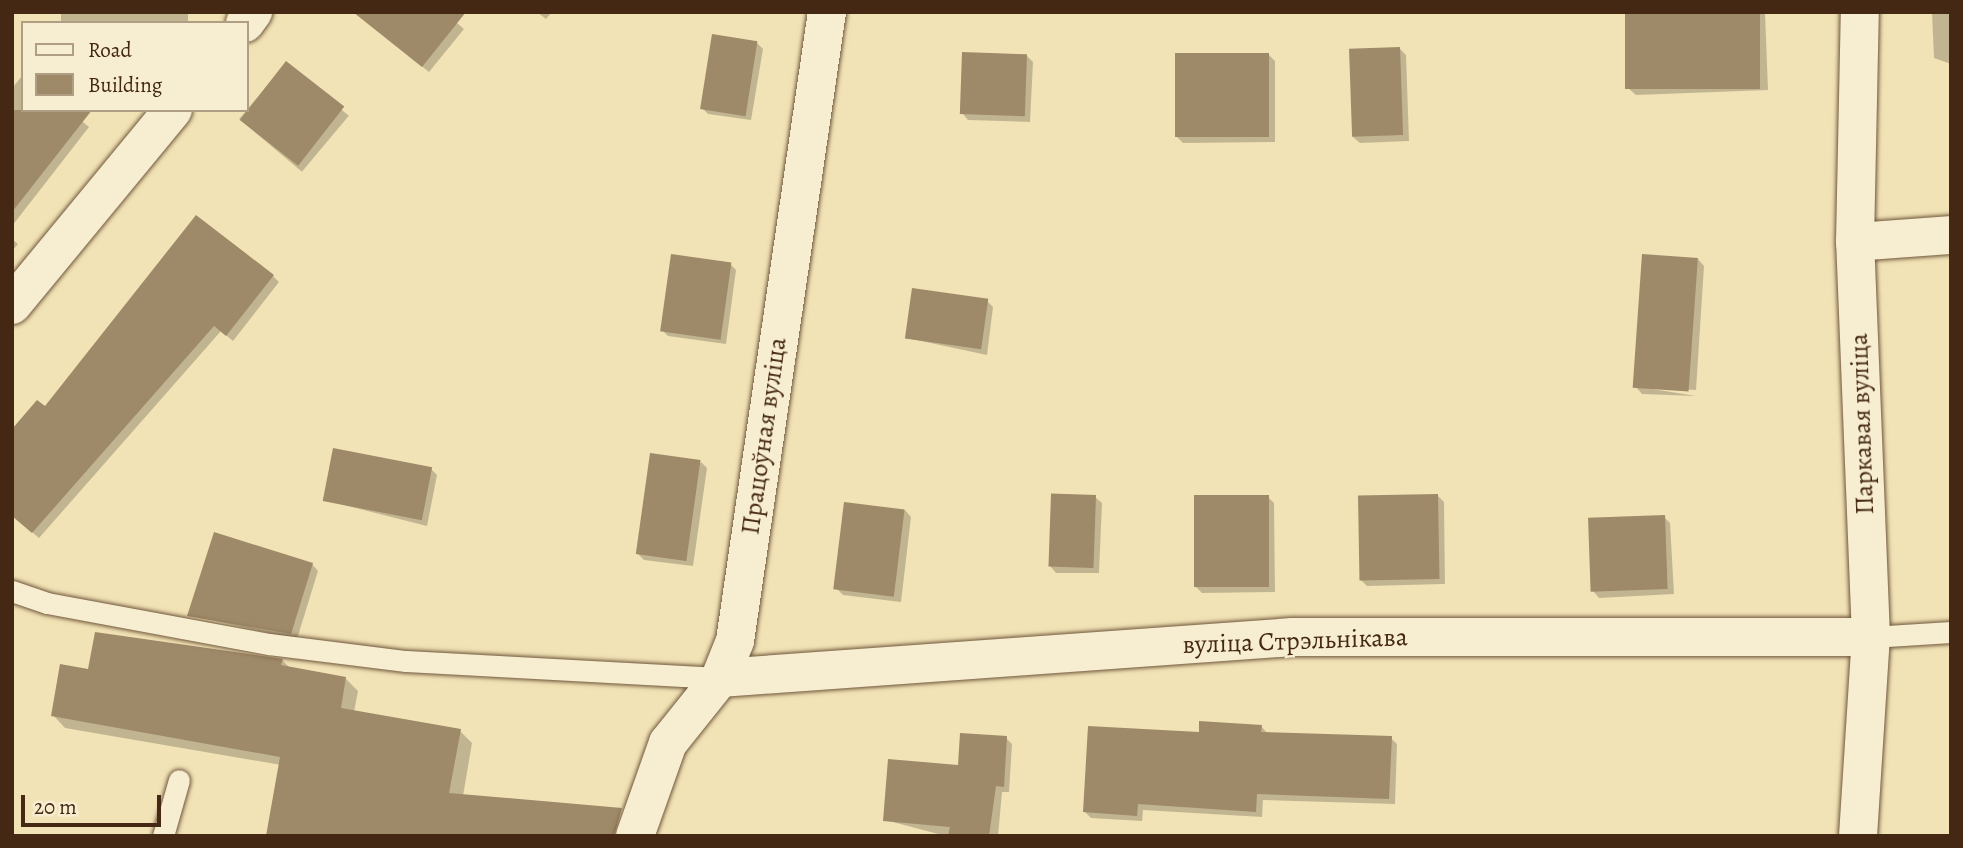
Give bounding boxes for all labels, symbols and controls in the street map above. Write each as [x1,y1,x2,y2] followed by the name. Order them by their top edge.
[21,21,248,112] legend
[88,36,132,64] text: Road
[88,71,162,99] text: Building
[1843,333,1881,515] street label: Паркавая вуліца
[735,335,793,537] street label: Працоўная вуліца
[1182,621,1408,661] street label: вуліца Стрэльнікава
[24,782,164,826] scale bar
[34,793,77,821] text: 20 m

